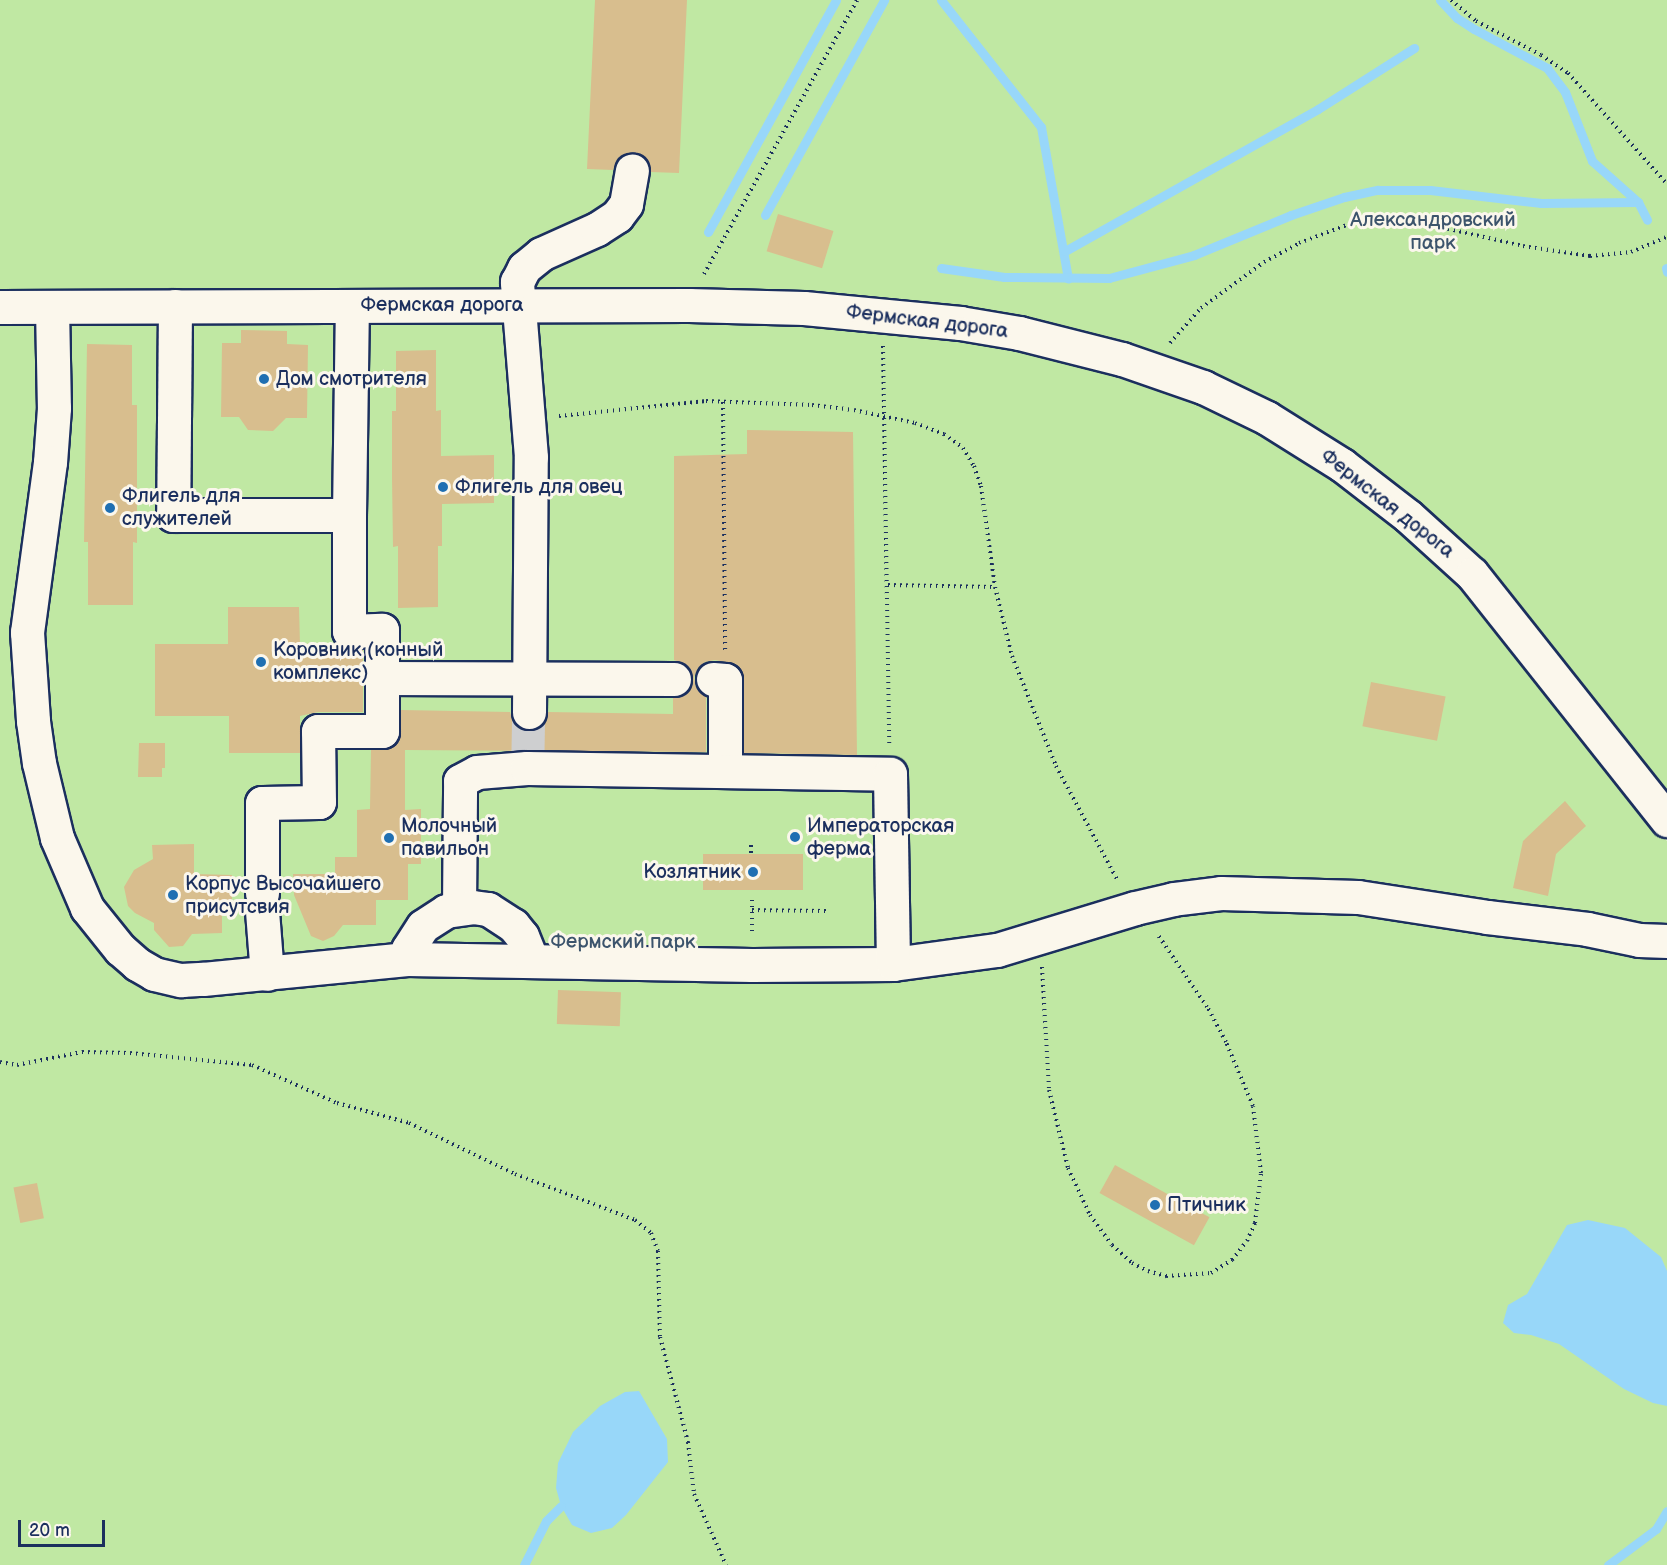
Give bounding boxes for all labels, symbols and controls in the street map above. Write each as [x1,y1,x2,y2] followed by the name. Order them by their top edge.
[1350,209,1516,256] park label: Александровский парк
[361,293,523,317] street label: Фермская дорога
[845,300,1009,344] street label: Фермская дорога
[276,367,427,391] place label: Дом смотрителя
[257,372,271,386] marker: Дом смотрителя
[1315,444,1459,564] street label: Фермская дорога
[455,475,622,499] place label: Флигель для овец
[436,480,450,494] marker: Флигель для овец
[122,484,240,531] place label: Флигель для служителей
[103,501,117,515] marker: Флигель для служителей
[273,638,443,685] place label: Коровник (конный комплекс)
[254,655,268,669] marker: Коровник (конный комплекс)
[401,814,497,861] place label: Молочный павильон
[807,814,954,861] place label: Императорская ферма
[788,830,802,844] marker: Императорская ферма
[382,831,396,845] marker: Молочный павильон
[643,860,741,884] place label: Козлятник
[746,865,760,879] marker: Козлятник
[185,872,381,919] place label: Корпус Высочайшего присутсвия
[166,888,180,902] marker: Корпус Высочайшего присутсвия
[551,930,695,954] park label: Фермский парк
[1167,1193,1246,1217] place label: Птичник
[1148,1198,1162,1212] marker: Птичник
[21,1508,108,1546] scale bar
[29,1520,70,1541] text: 20 m

